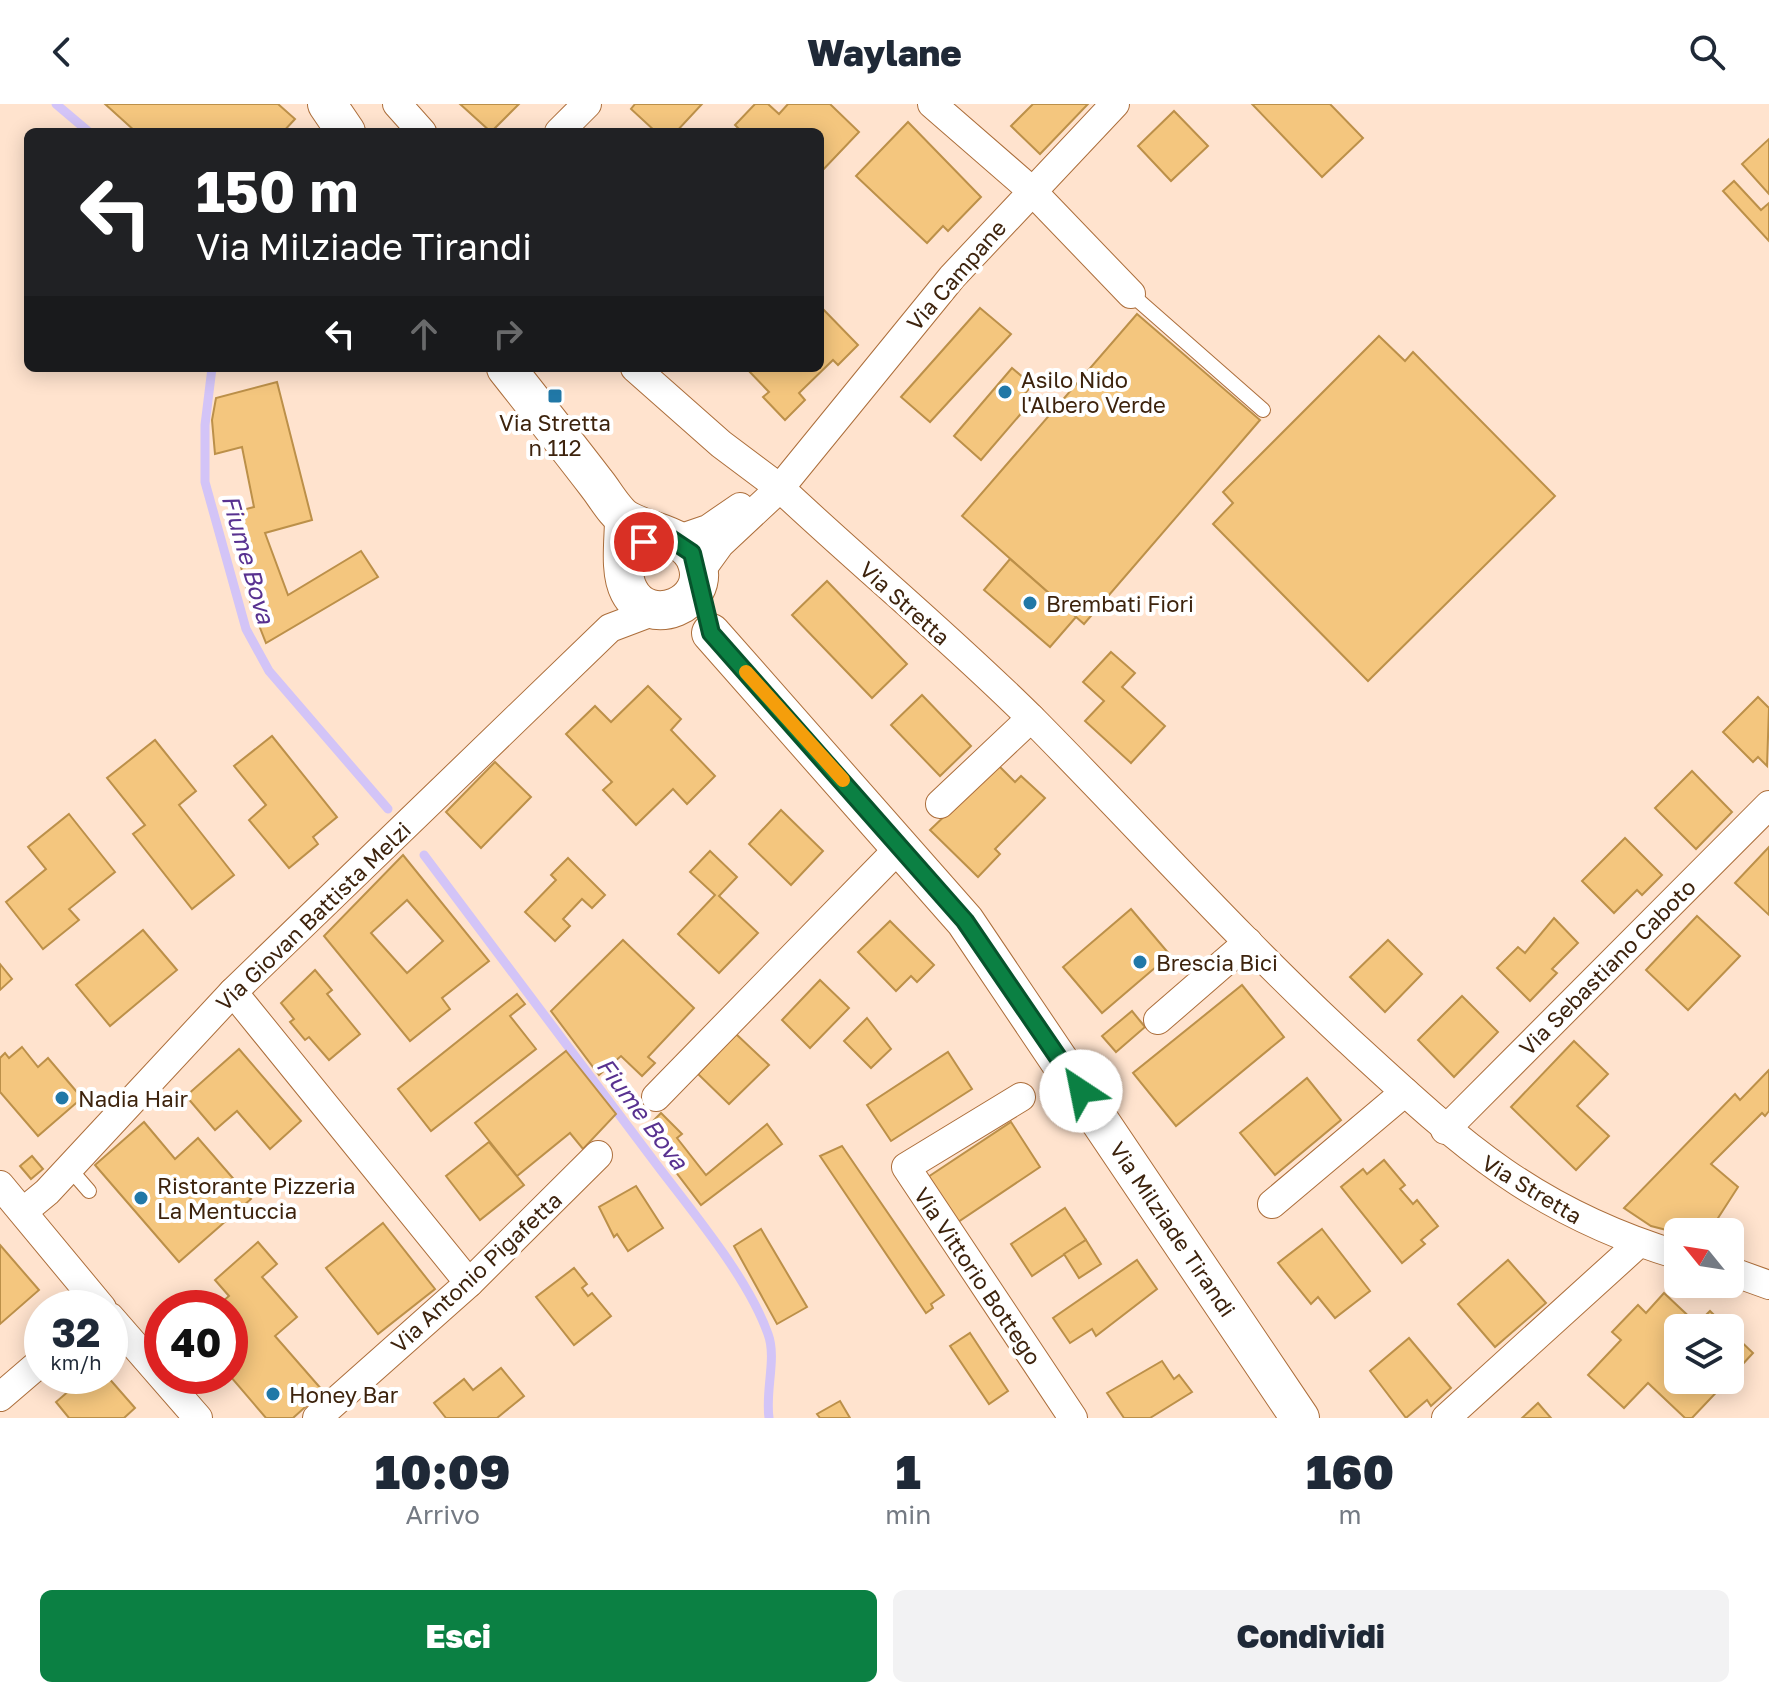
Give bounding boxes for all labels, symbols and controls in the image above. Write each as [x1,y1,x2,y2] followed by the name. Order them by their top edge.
[40,30,84,74] icon: back
[1685,30,1729,74] icon: search
[807,31,962,74] text: Waylane
[196,157,358,224] text: 150 m
[64,160,168,264] icon: left
[901,214,1011,336] street label: Via Campane
[196,225,532,268] text: Via Milziade Tirandi
[318,312,362,356] icon: left
[402,312,446,356] icon: ahead
[486,312,530,356] icon: right
[1021,366,1166,418] place label: Asilo Nido l'Albero Verde
[996,383,1014,401] marker: Asilo Nido l'Albero Verde
[546,387,564,405] marker: Via Stretta n 112
[499,409,611,461] place label: Via Stretta n 112
[217,491,282,628] water label: Fiume Bova
[610,508,678,576] pin
[622,520,666,564] icon: arrive
[854,556,956,650] street label: Via Stretta
[1046,590,1194,617] place label: Brembati Fiori
[1021,594,1039,612] marker: Brembati Fiori
[210,816,416,1016] street label: Via Giovan Battista Melzi
[1513,873,1701,1061] street label: Via Sebastiano Caboto
[1156,949,1278,976] place label: Brescia Bici
[1131,953,1149,971] marker: Brescia Bici
[1039,1049,1123,1133] position arrow
[591,1051,695,1176] water label: Fiume Bova
[78,1085,189,1112] place label: Nadia Hair
[53,1089,71,1107] marker: Nadia Hair
[1104,1136,1242,1322] street label: Via Milziade Tirandi
[1477,1149,1587,1229] street label: Via Stretta
[157,1172,355,1224] place label: Ristorante Pizzeria La Mentuccia
[909,1182,1047,1370] street label: Via Vittorio Bottego
[385,1186,567,1358] street label: Via Antonio Pigafetta
[132,1189,150,1207] marker: Ristorante Pizzeria La Mentuccia
[1664,1218,1744,1298] north arrow
[1664,1218,1744,1394] map controls
[144,1290,248,1394] speed limit sign: 40
[52,1308,100,1356] text: 32
[1664,1314,1744,1394] button: layers
[51,1350,101,1374] text: km/h
[289,1381,399,1408] place label: Honey Bar
[264,1385,282,1403] marker: Honey Bar
[375,1442,511,1500] text: 10:09
[896,1442,921,1500] text: 1
[1306,1442,1394,1500] text: 160
[405,1499,480,1530] text: Arrivo
[885,1499,931,1530] text: min
[1339,1499,1362,1530] text: m
[40,1590,877,1682] button: Esci
[893,1590,1729,1682] button: Condividi

